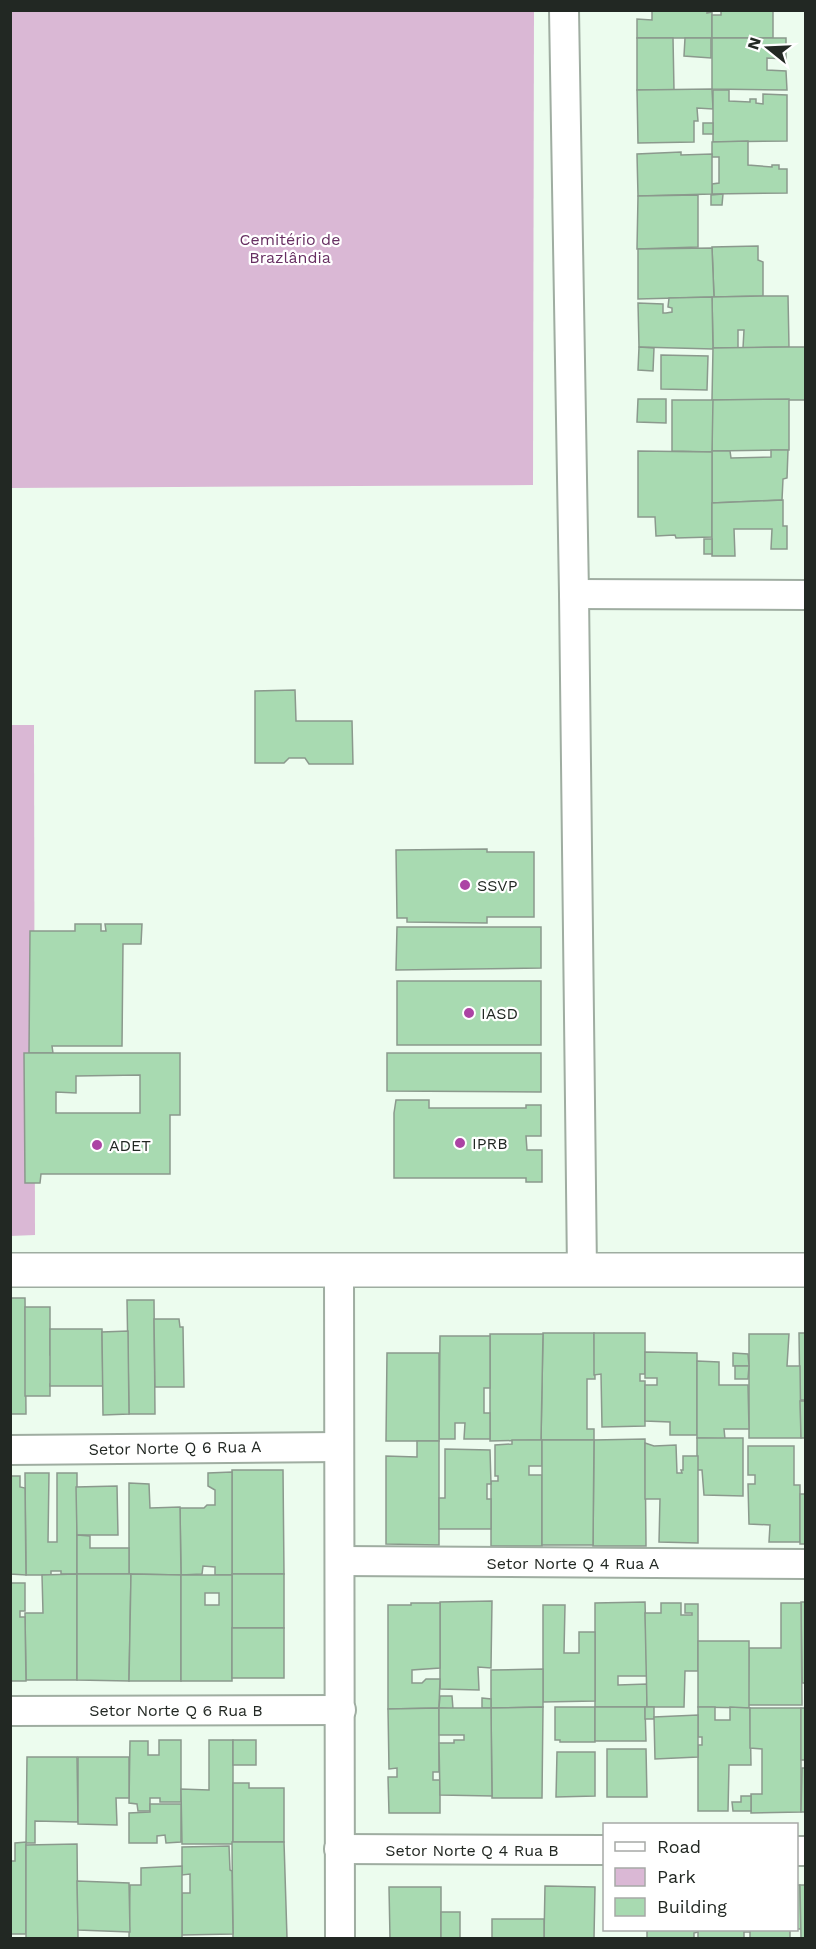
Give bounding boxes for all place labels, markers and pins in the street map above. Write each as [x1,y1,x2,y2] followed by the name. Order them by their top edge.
[477,876,518,895] place label: SSVP
[458,878,472,892] marker: SSVP
[481,1004,518,1023] place label: IASD
[462,1006,476,1020] marker: IASD
[472,1134,508,1153] place label: IPRB
[109,1136,151,1155] place label: ADET
[453,1136,467,1150] marker: IPRB
[90,1138,104,1152] marker: ADET

